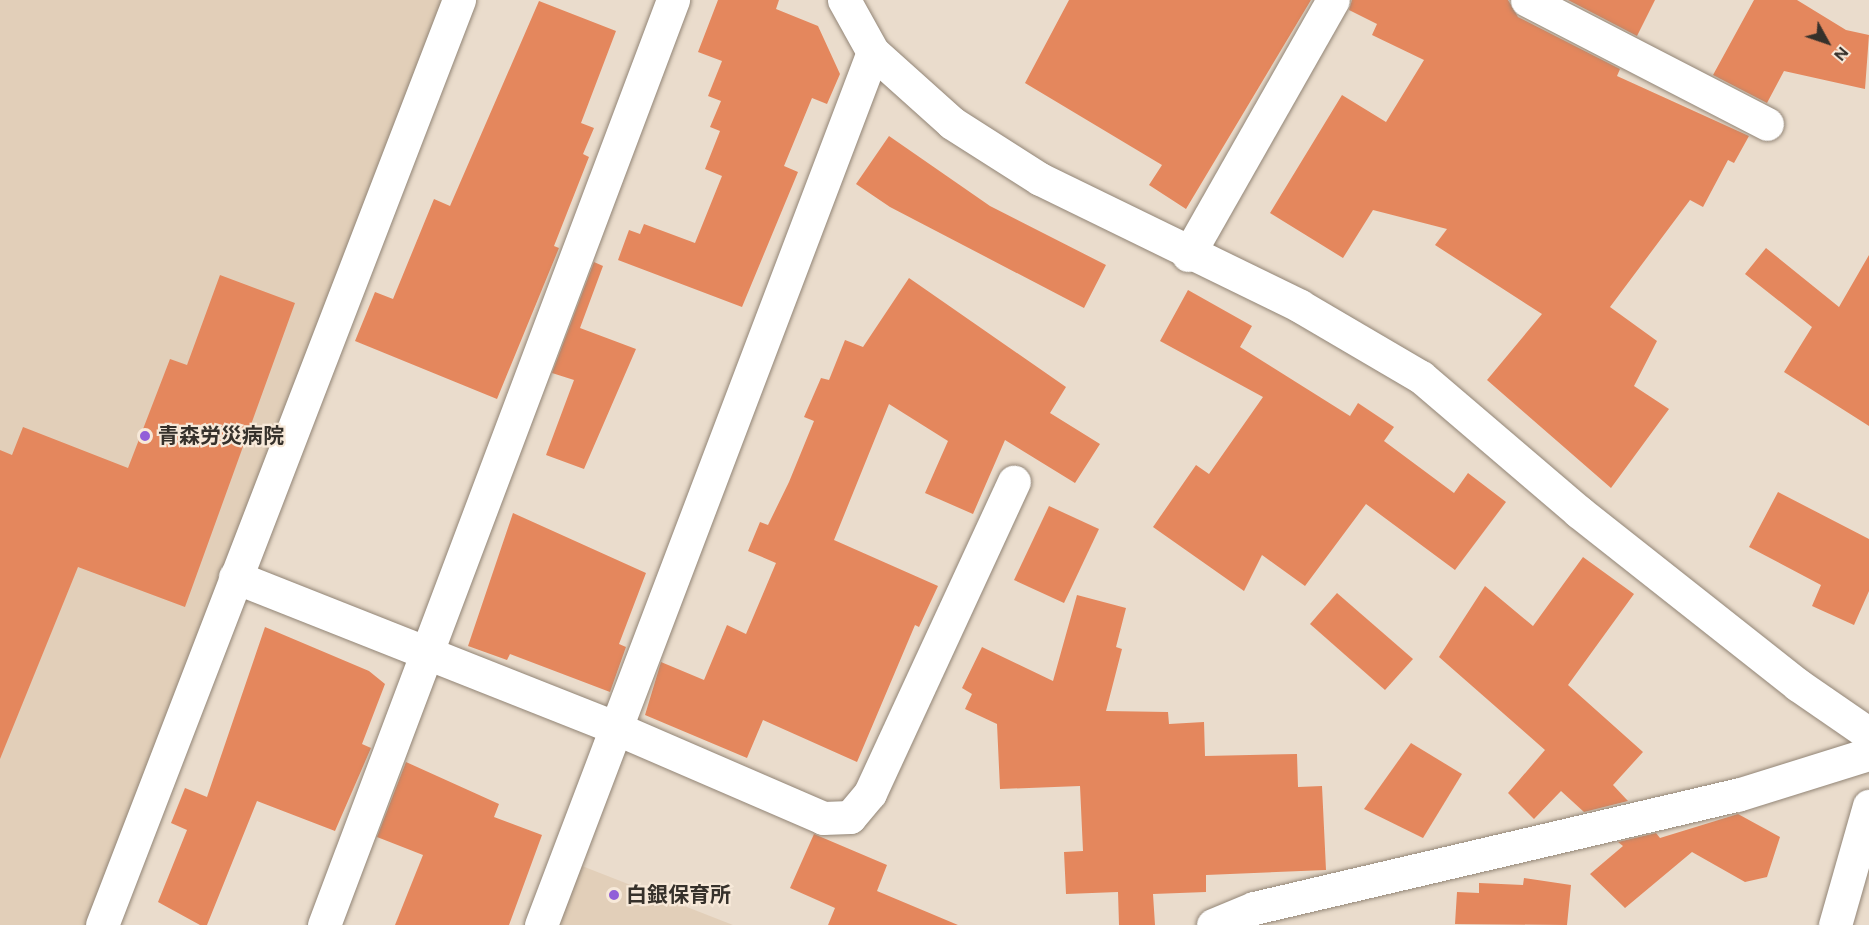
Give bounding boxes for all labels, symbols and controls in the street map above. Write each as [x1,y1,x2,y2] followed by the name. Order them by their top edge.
[1797,12,1857,72] north arrow
[1830,43,1852,65] text: N
[158,423,284,449] place label: 青森労災病院
[136,427,154,445] marker: 青森労災病院
[626,882,731,908] place label: 白銀保育所
[607,888,621,902] marker: 白銀保育所

